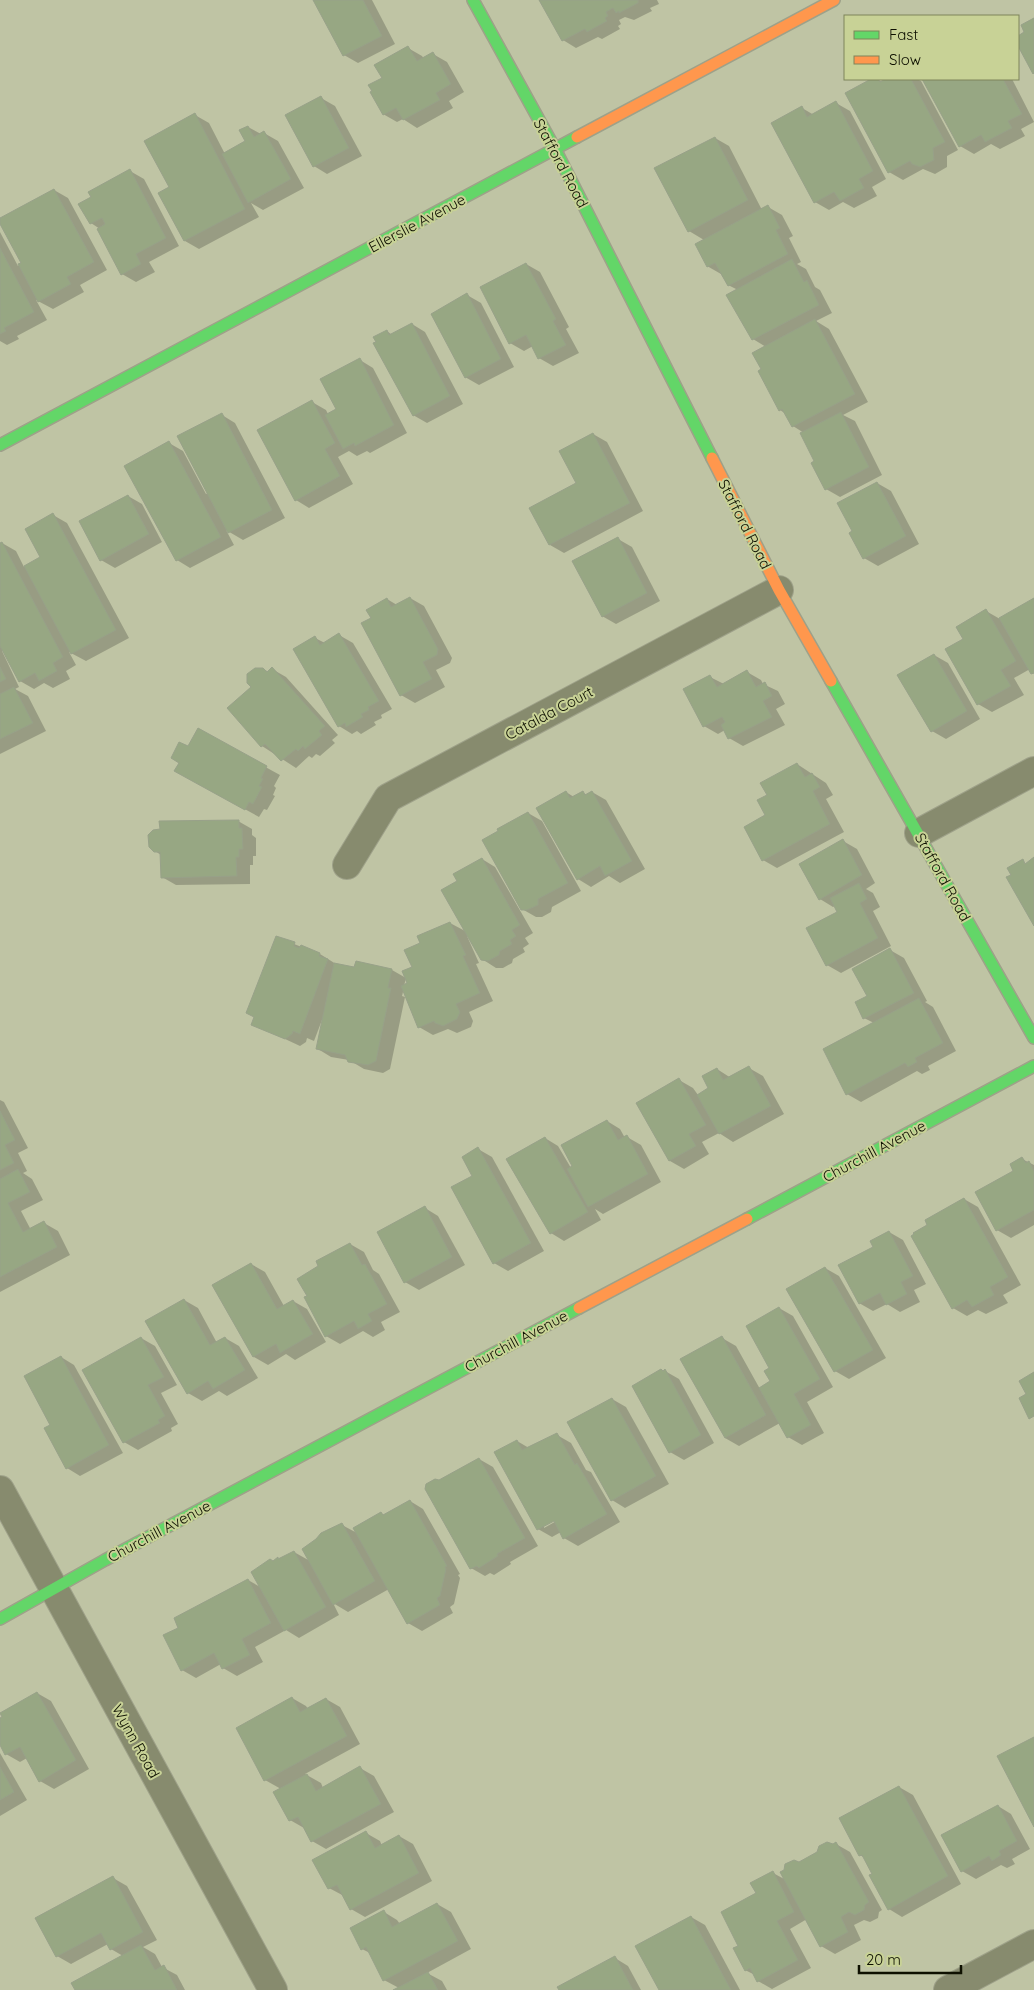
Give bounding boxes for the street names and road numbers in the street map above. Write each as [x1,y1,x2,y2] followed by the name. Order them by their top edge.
[530,115,592,211] street label: Stafford Road
[365,189,469,257] street label: Ellerslie Avenue
[714,476,776,572] street label: Stafford Road
[502,682,596,744] street label: Catalda Court
[911,829,975,925] street label: Stafford Road
[819,1116,929,1186] street label: Churchill Avenue
[461,1306,571,1376] street label: Churchill Avenue
[104,1496,214,1566] street label: Churchill Avenue
[108,1701,164,1781] street label: Wynn Road

